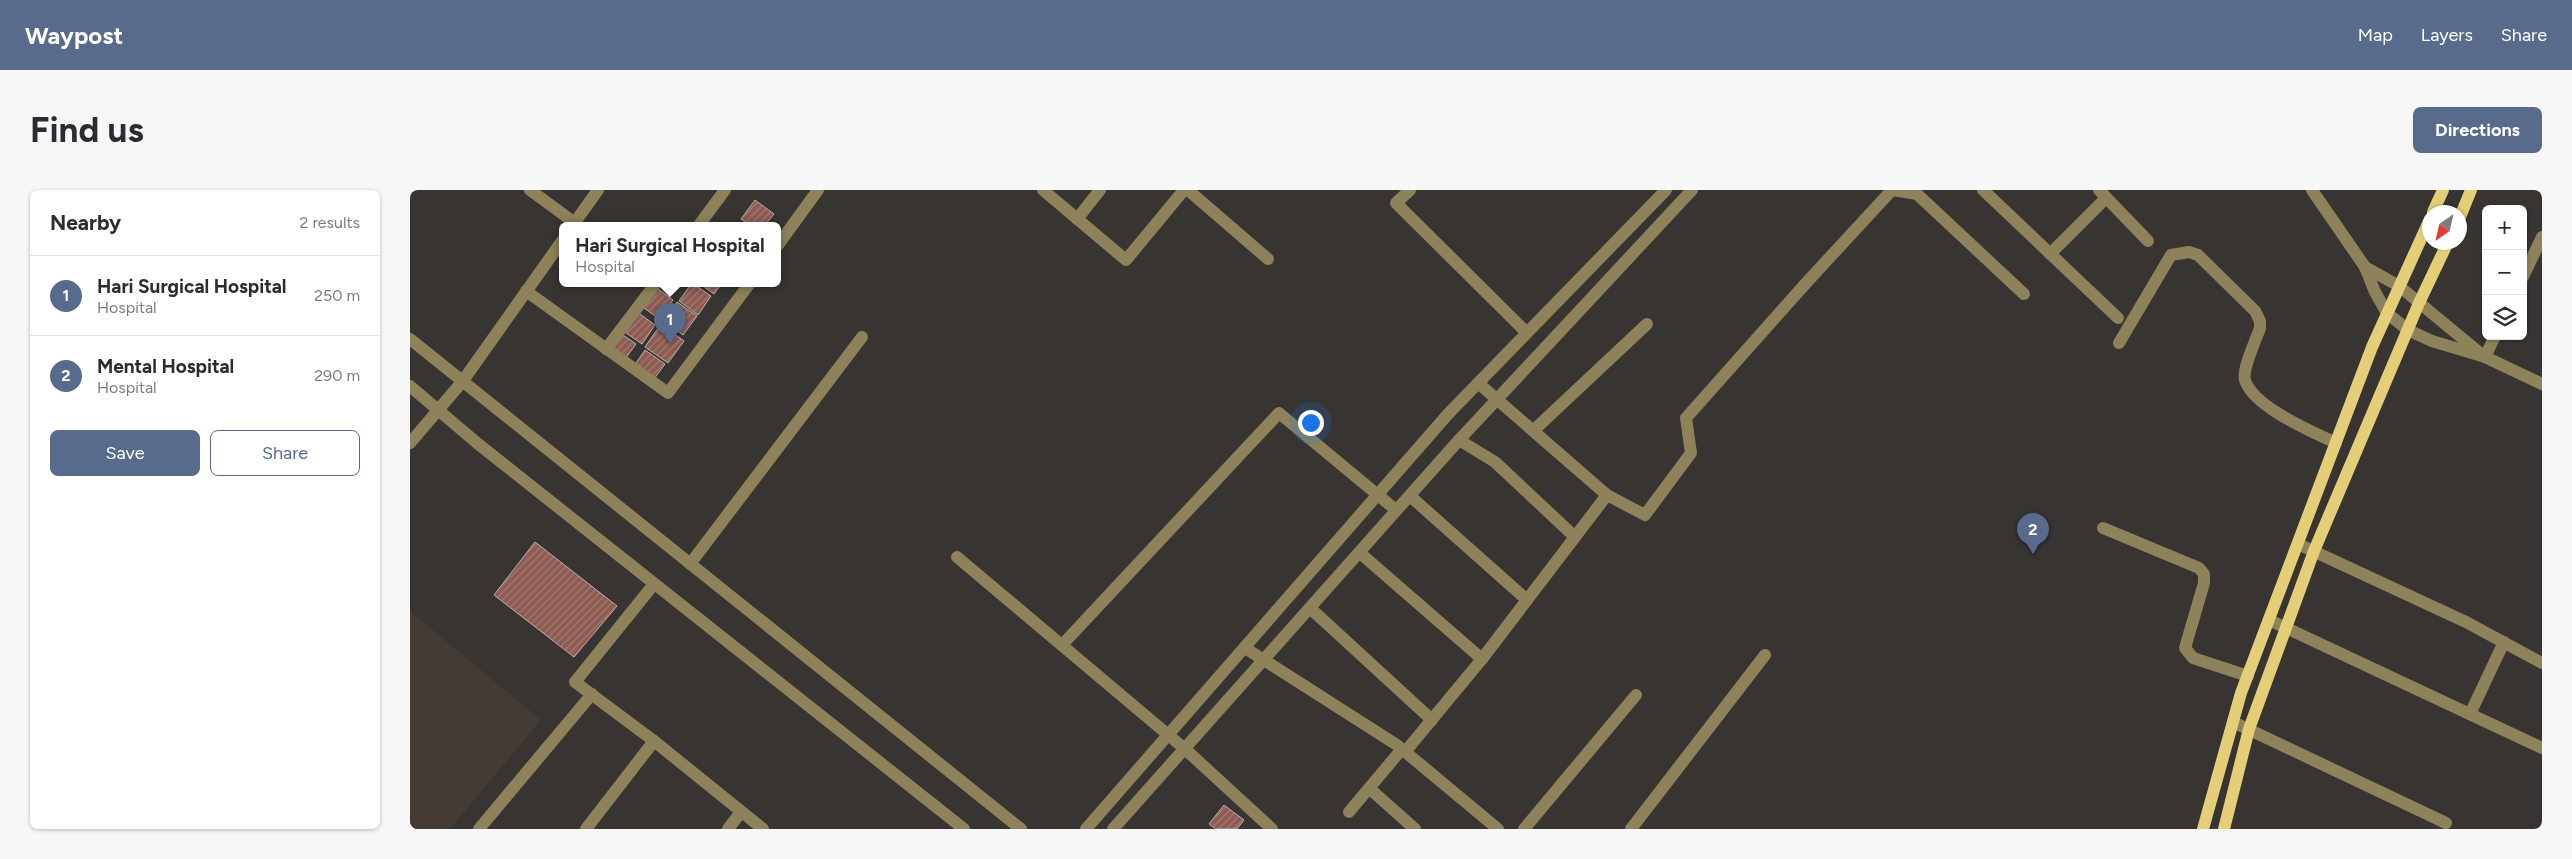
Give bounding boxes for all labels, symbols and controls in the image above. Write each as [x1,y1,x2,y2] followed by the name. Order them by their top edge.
[25,21,123,50] text: Waypost
[2358,24,2393,46] text: Map
[2421,24,2473,46] text: Layers
[2501,24,2547,46] text: Share
[2413,107,2542,153] button: Directions
[30,109,144,151] text: Find us
[2422,205,2467,250] north arrow
[2482,205,2527,340] map controls
[2482,205,2527,250] button: +
[50,210,121,235] text: Nearby
[300,213,360,232] text: 2 results
[559,222,781,287] popup
[575,234,765,257] text: Hari Surgical Hospital
[2482,250,2527,295] button: −
[575,257,635,276] text: Hospital
[97,275,287,298] text: Hari Surgical Hospital
[63,286,69,305] text: 1
[314,286,360,305] text: 250 m
[2482,295,2527,340] button: layers
[97,298,157,317] text: Hospital
[654,303,686,344] pin: 1
[97,355,234,378] text: Mental Hospital
[61,366,71,385] text: 2
[314,366,360,385] text: 290 m
[97,378,157,397] text: Hospital
[1298,410,1324,436] your location
[50,430,200,476] button: Save
[210,430,360,476] button: Share
[2017,513,2049,554] pin: 2

